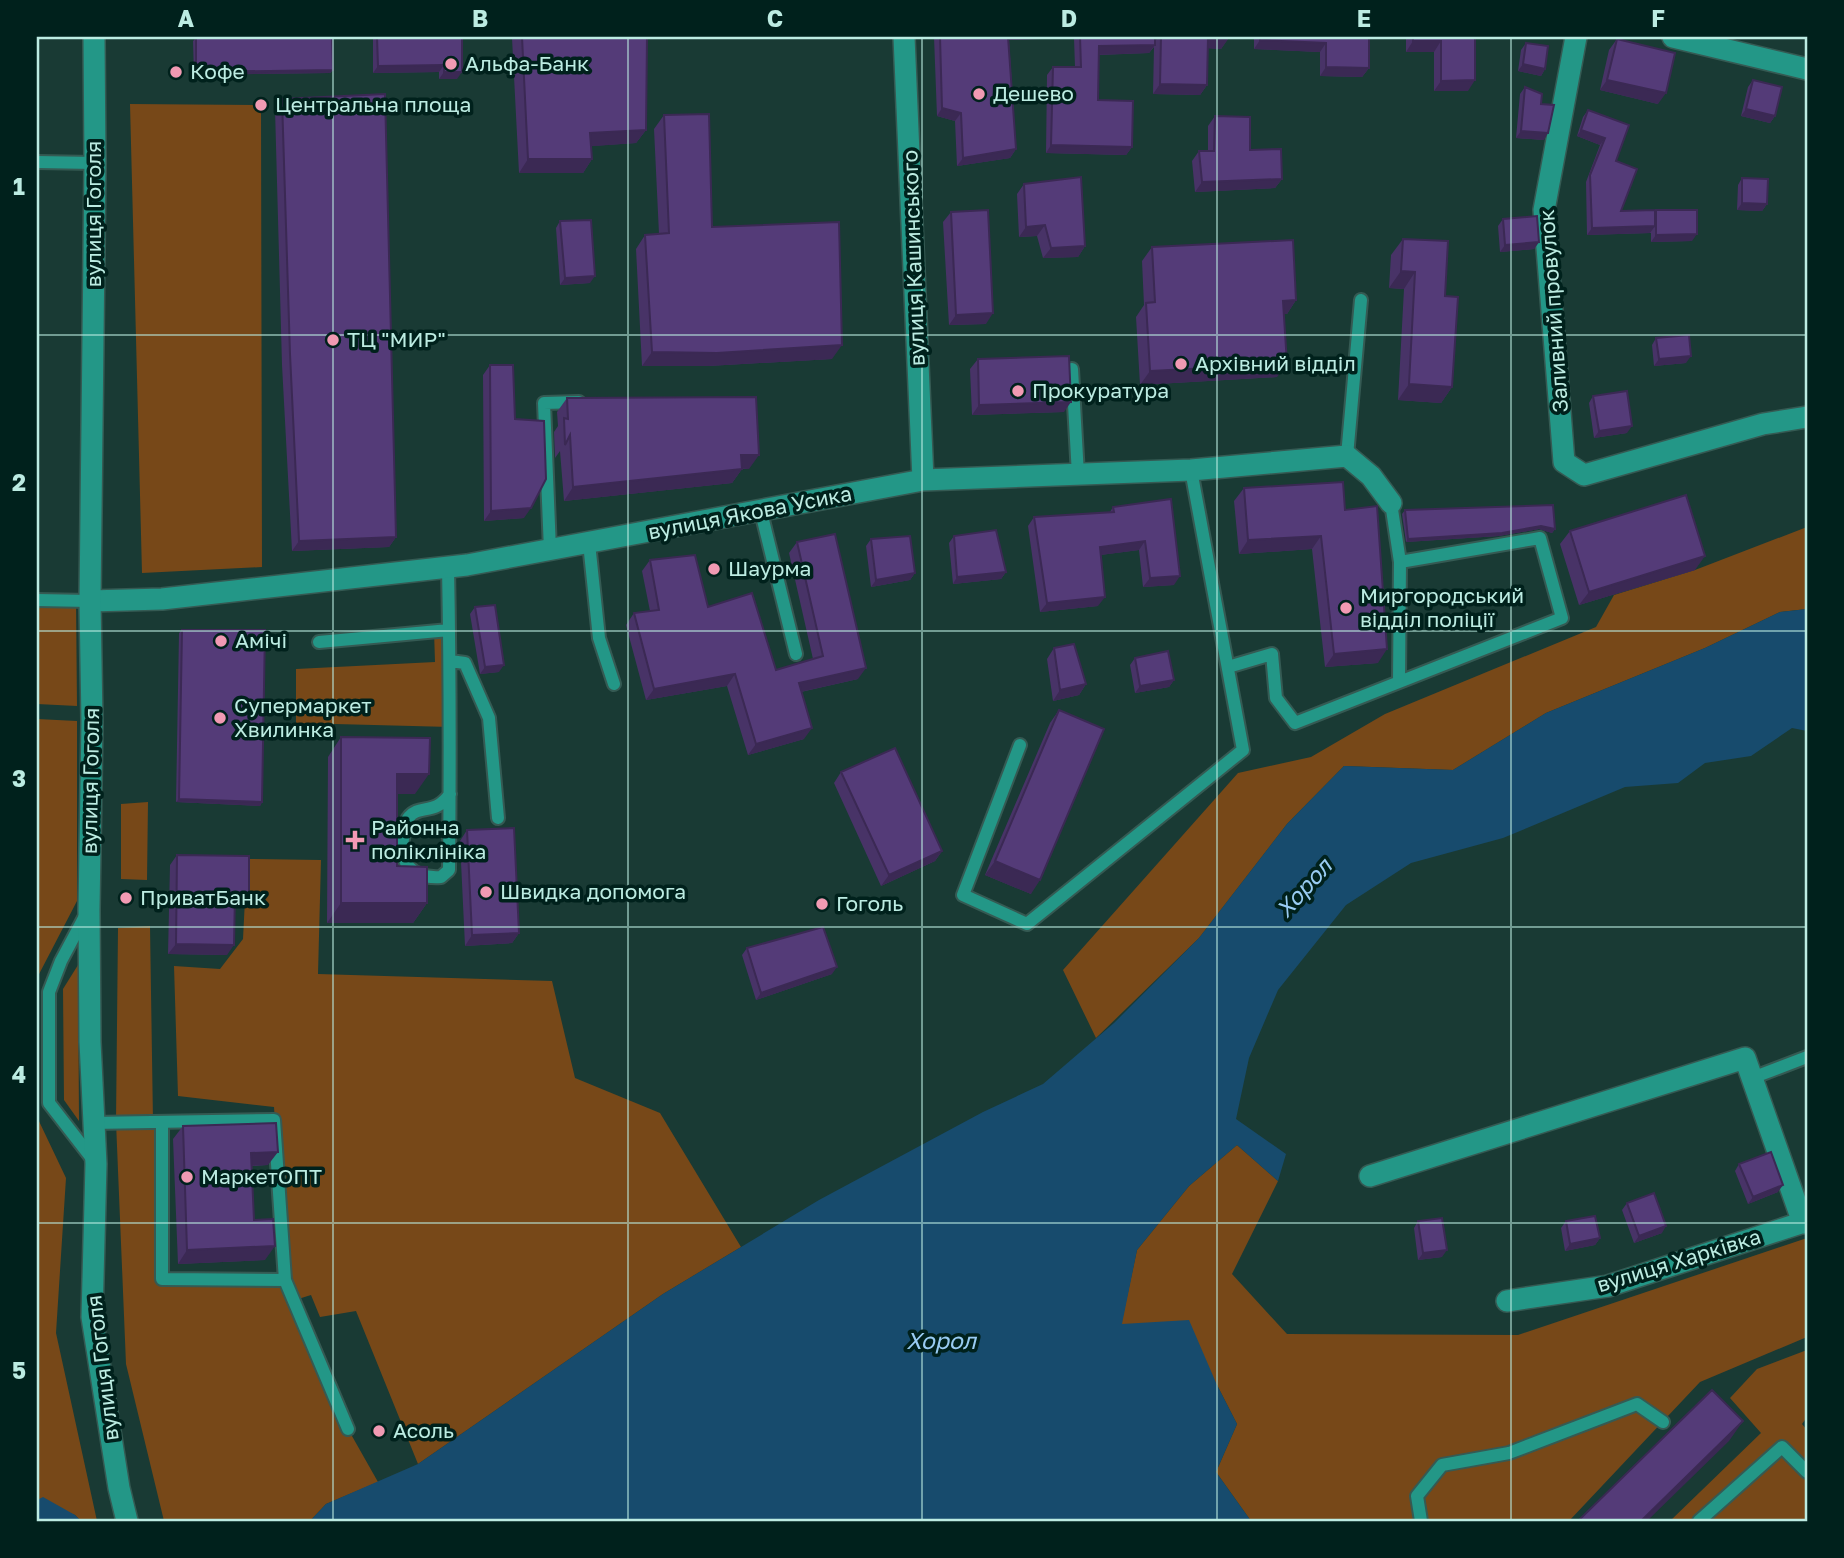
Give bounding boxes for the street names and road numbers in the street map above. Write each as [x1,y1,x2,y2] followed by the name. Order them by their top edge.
[80,141,106,287] street label: вулиця Гоголя
[896,150,930,366] street label: вулиця Кашинського
[1533,209,1573,414] street label: Заливний провулок
[646,480,854,545] street label: вулиця Якова Усика
[76,708,104,854] street label: вулиця Гоголя
[1594,1223,1764,1297] street label: вулиця Харківка
[80,1294,124,1442] street label: вулиця Гоголя

